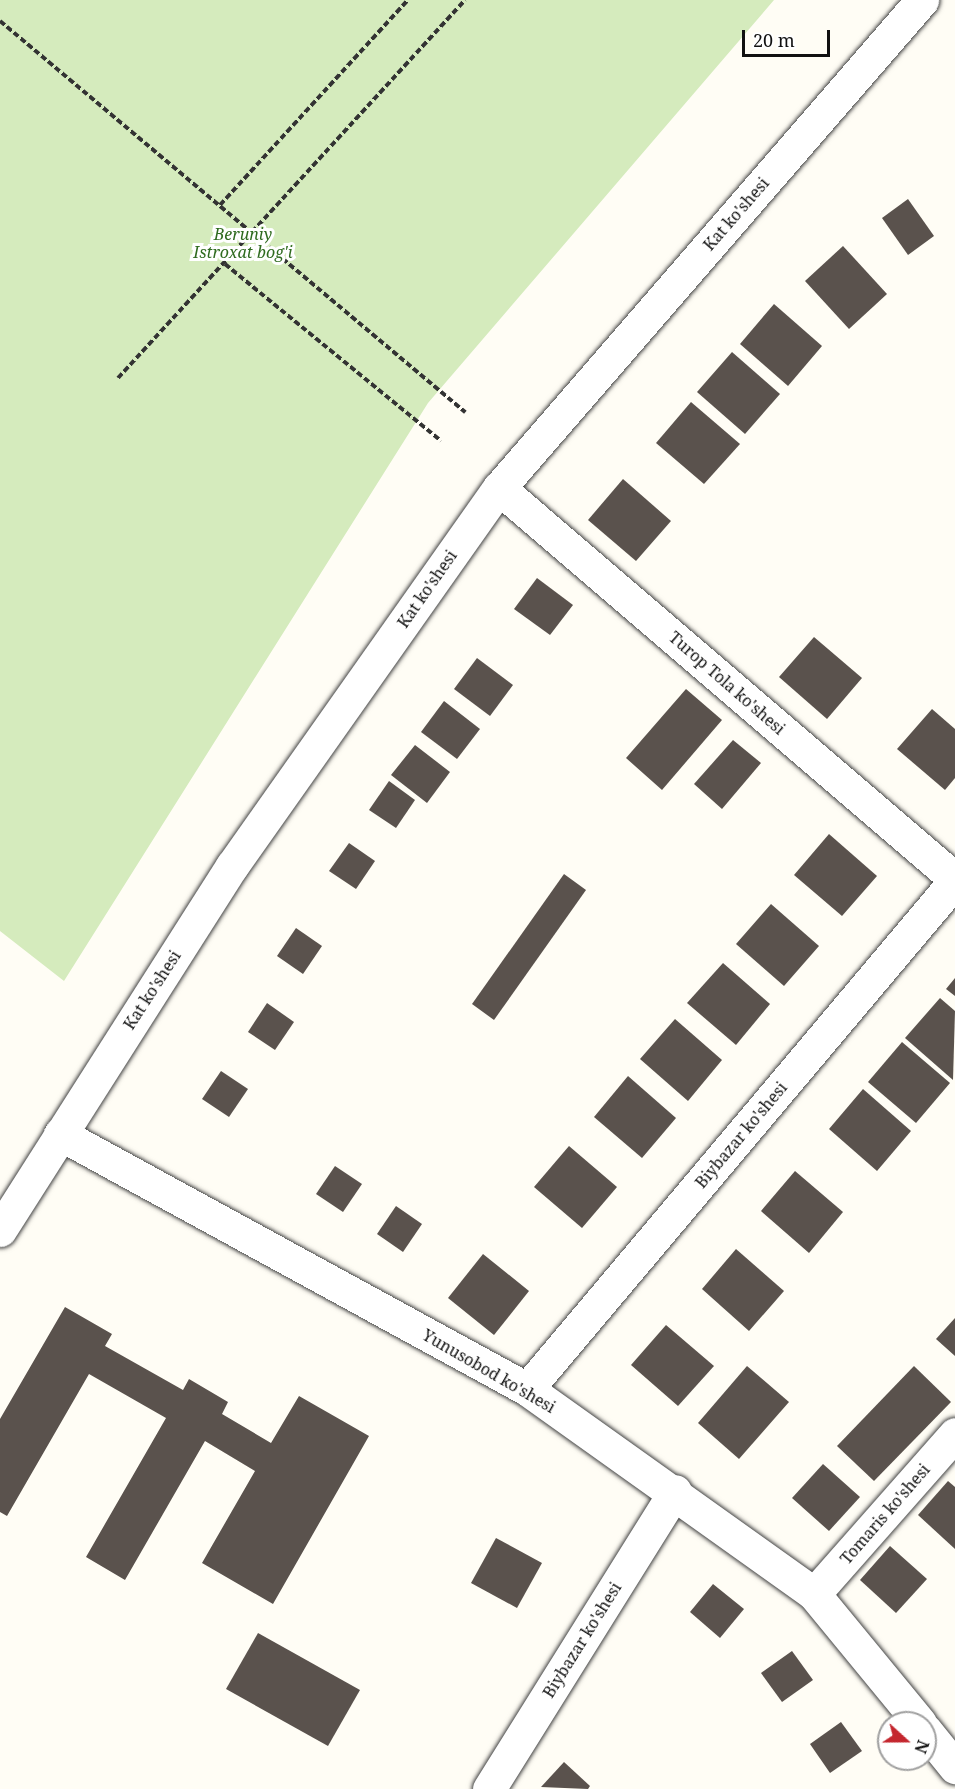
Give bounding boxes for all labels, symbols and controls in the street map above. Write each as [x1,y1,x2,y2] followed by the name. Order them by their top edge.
[745,18,834,56] scale bar
[753,28,795,52] text: 20 m
[699,174,773,254] street label: Kat ko'shesi
[193,224,293,262] park label: Beruniy Istroxat bog'i
[393,547,461,631] street label: Kat ko'shesi
[665,627,789,739] street label: Turop Tola ko'shesi
[119,947,185,1033] street label: Kat ko'shesi
[691,1078,791,1192] street label: Biybazar ko'shesi
[419,1325,559,1417] street label: Yunusobod ko'shesi
[836,1460,934,1568] street label: Tomaris ko'shesi
[539,1579,625,1701] street label: Biybazar ko'shesi
[877,1711,937,1771] north arrow
[909,1737,934,1757] text: N

